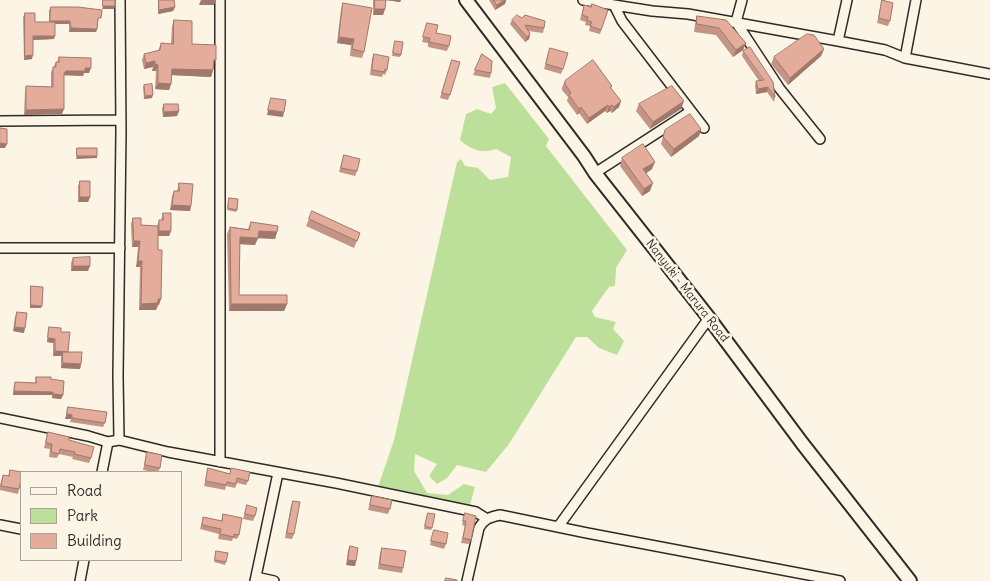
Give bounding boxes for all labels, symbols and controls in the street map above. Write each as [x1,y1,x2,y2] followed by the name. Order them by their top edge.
[642,237,732,345] street label: Nanyuki - Marura Road
[20,471,182,561] legend
[67,481,102,500] text: Road
[67,506,98,525] text: Park
[67,531,122,550] text: Building

